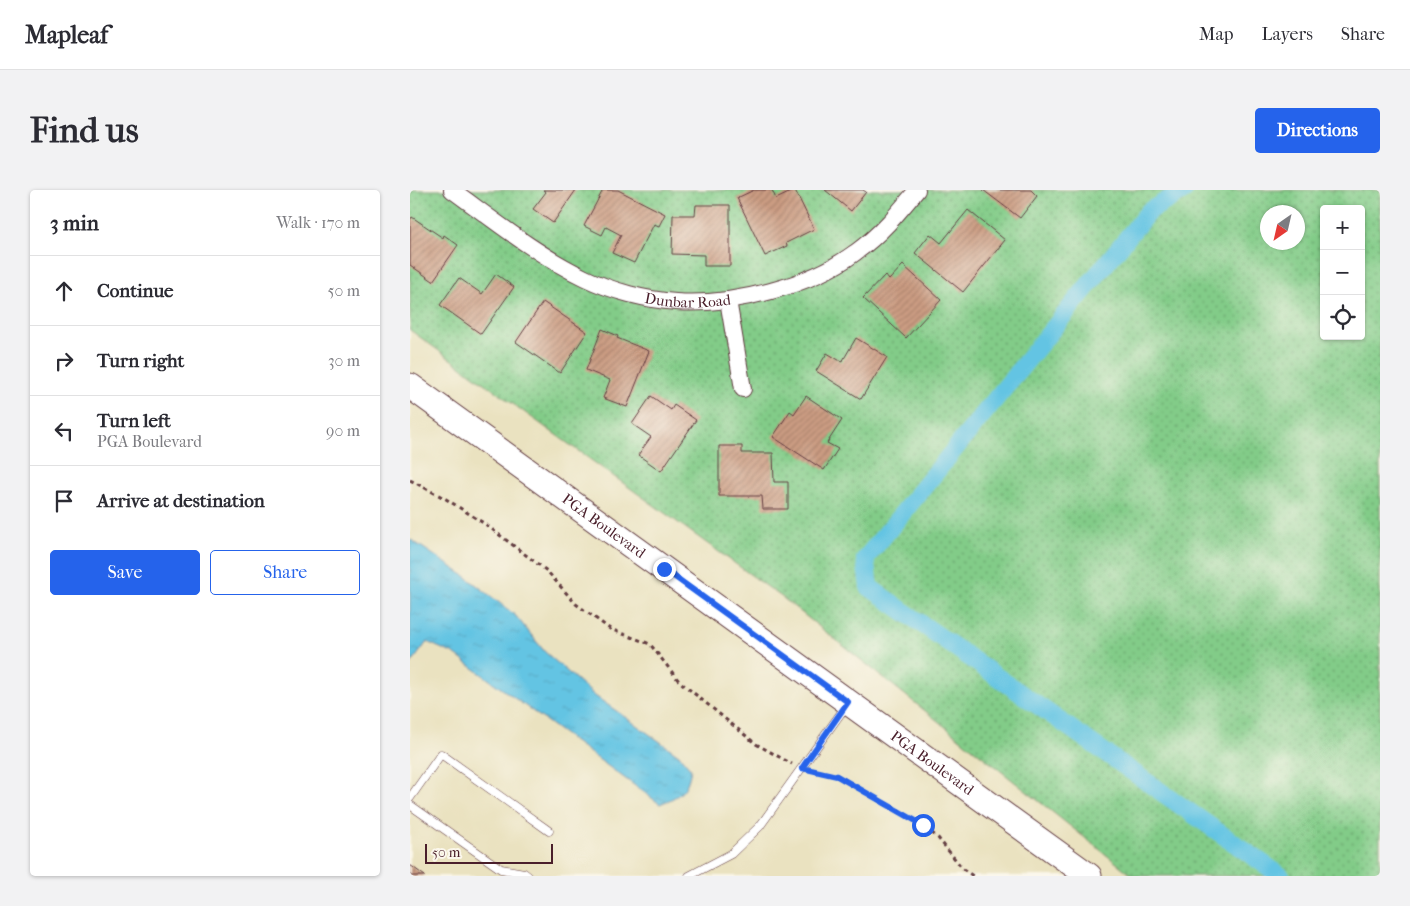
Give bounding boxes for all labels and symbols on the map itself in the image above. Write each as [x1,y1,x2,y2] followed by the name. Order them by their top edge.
[1260,205,1305,250] north arrow
[643,289,733,312] street label: Dunbar Road
[559,490,650,562] street label: PGA Boulevard
[653,558,676,581] route end
[887,727,978,799] street label: PGA Boulevard
[912,814,935,837] route start
[425,841,552,864] scale bar

